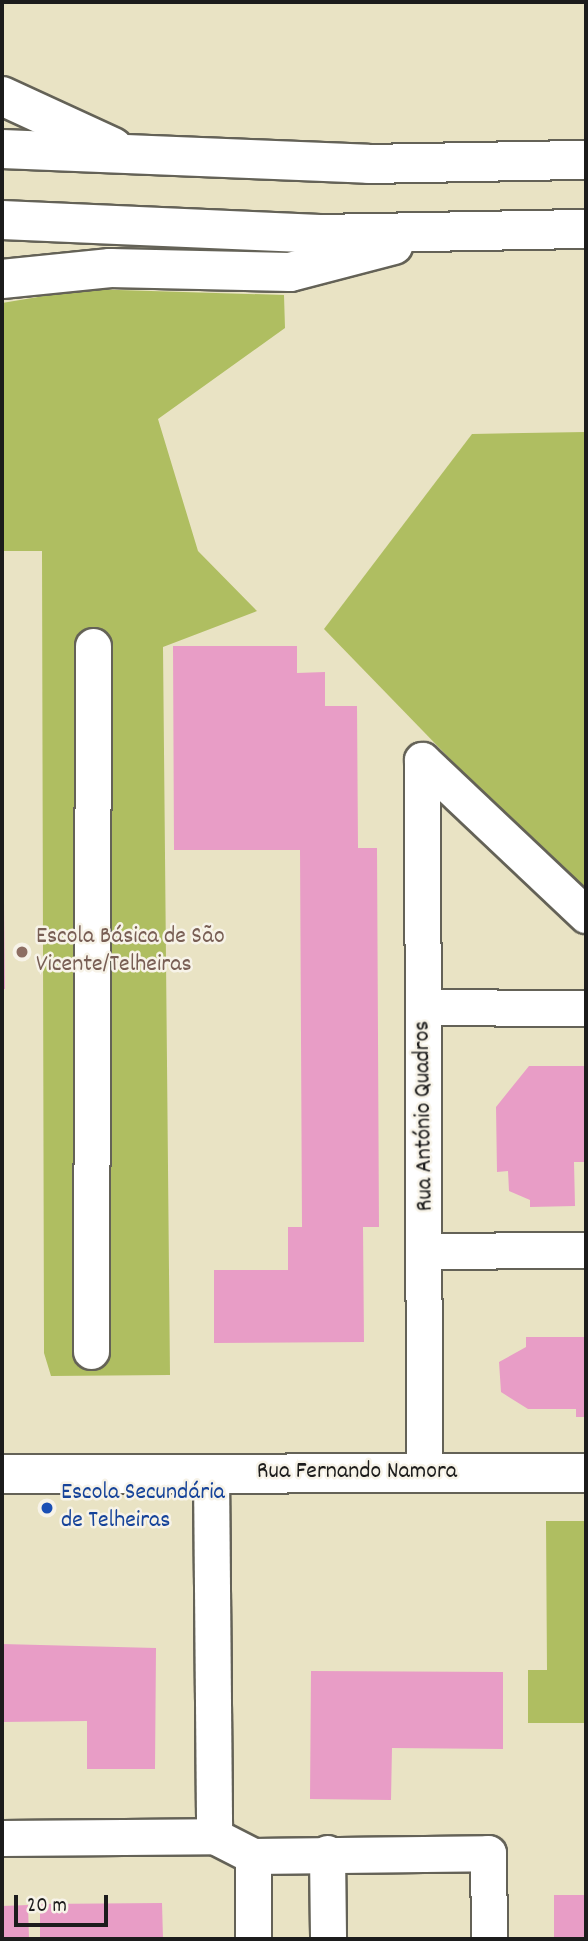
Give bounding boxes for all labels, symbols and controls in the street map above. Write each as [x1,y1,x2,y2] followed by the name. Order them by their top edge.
[36,924,225,980] place label: Escola Básica de São Vicente/Telheiras
[14,944,30,960] marker: Escola Básica de São Vicente/Telheiras
[409,1020,441,1212] street label: Rua António Quadros
[257,1459,457,1487] street label: Rua Fernando Namora
[61,1480,225,1536] place label: Escola Secundária de Telheiras
[39,1500,55,1516] marker: Escola Secundária de Telheiras
[18,1882,112,1926] scale bar
[27,1892,67,1922] text: 20 m

